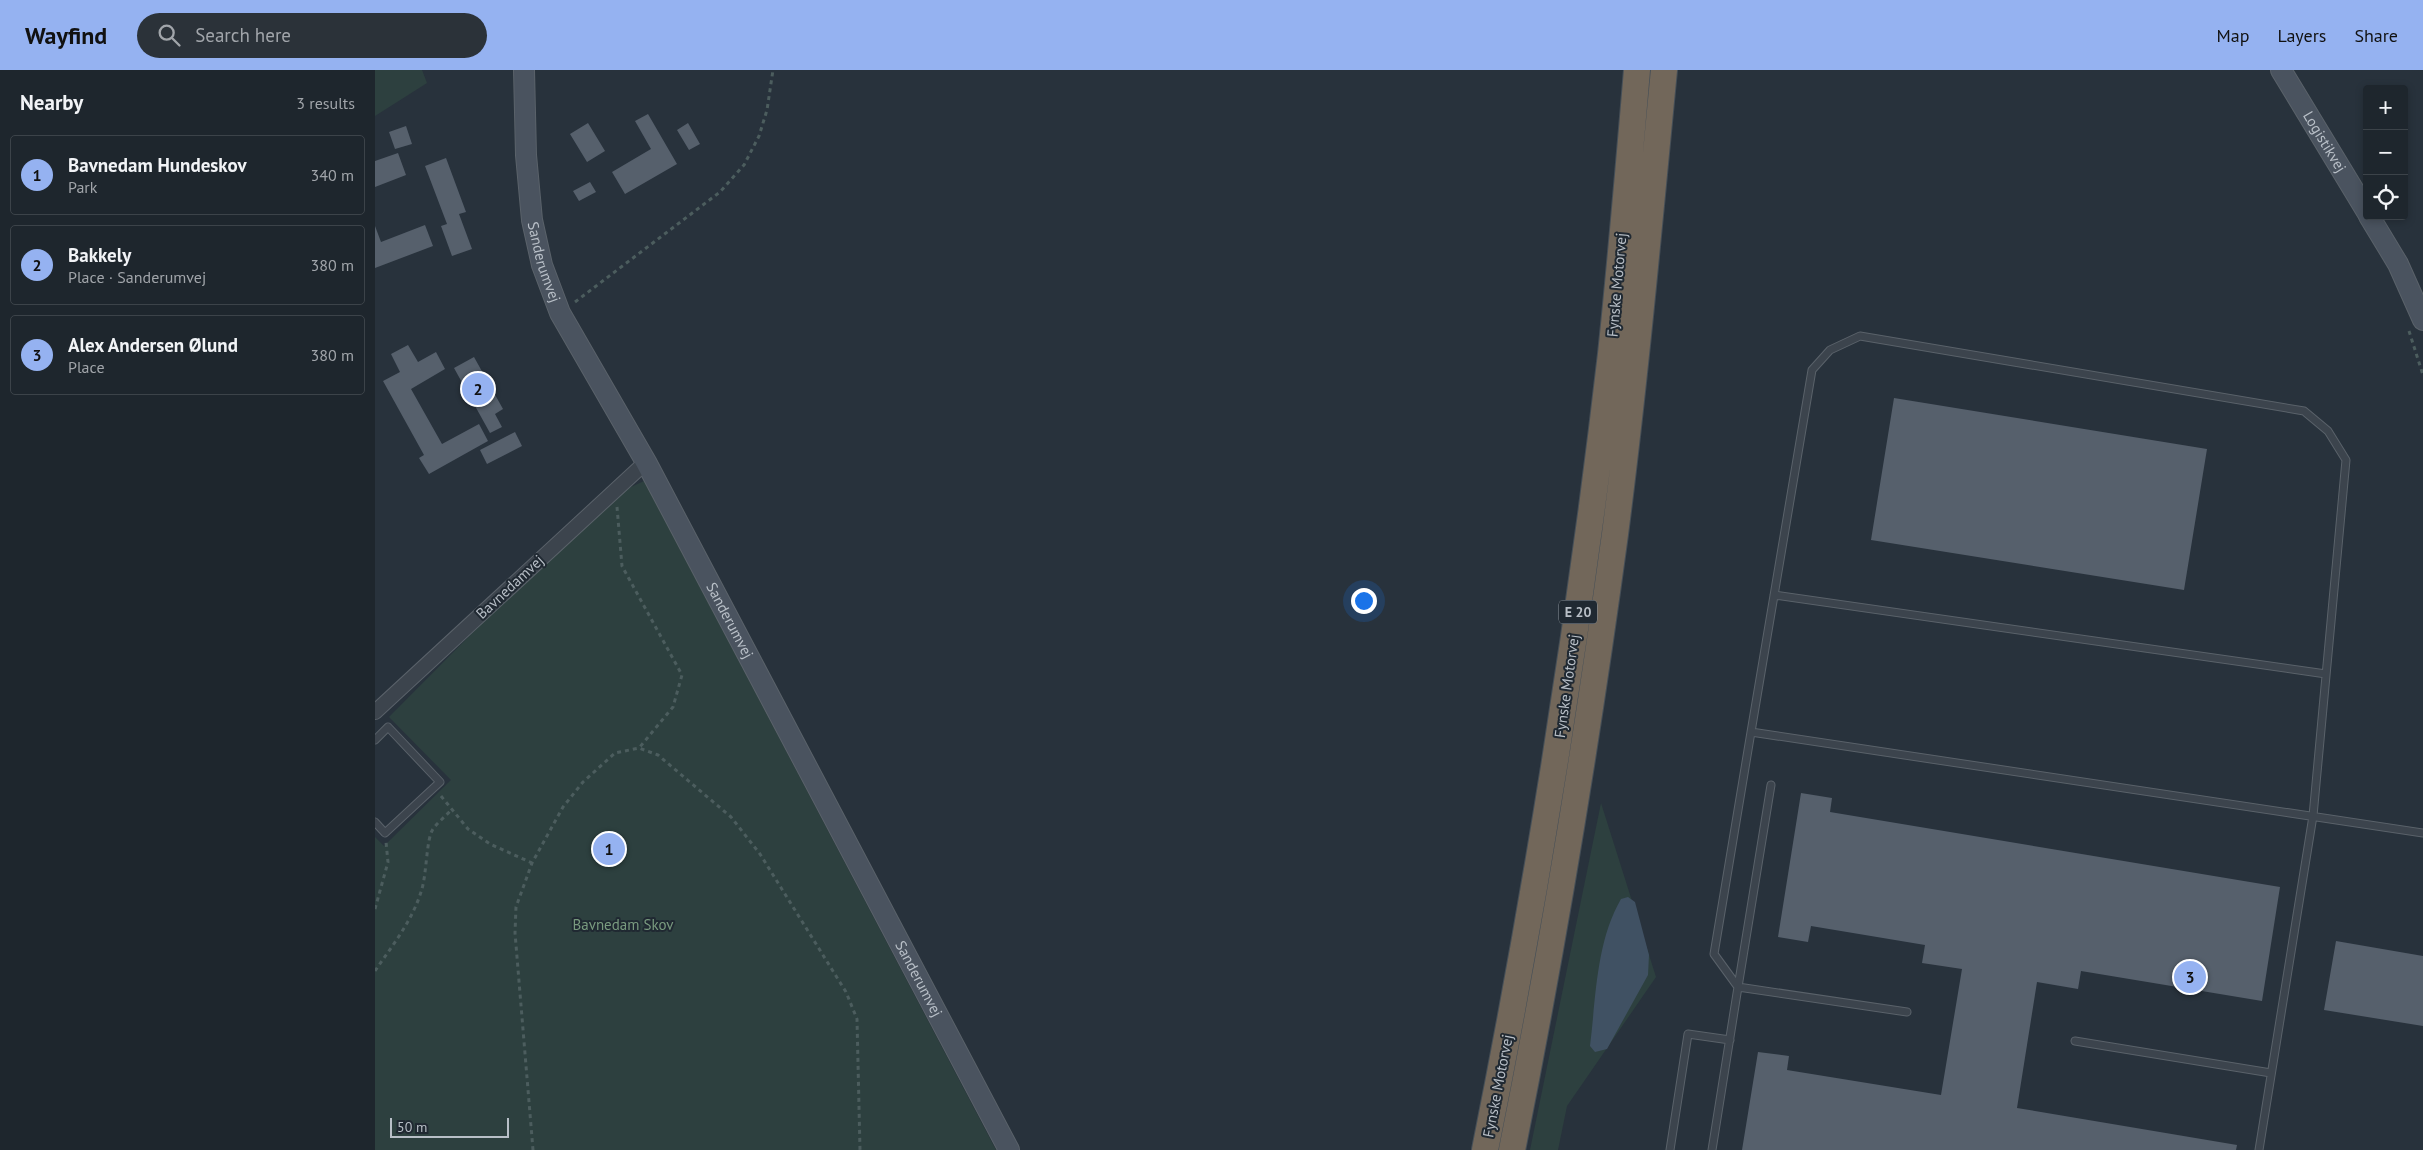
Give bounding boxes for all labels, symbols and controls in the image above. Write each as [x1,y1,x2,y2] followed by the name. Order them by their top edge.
[137,13,487,58] search box
[25,20,107,51] text: Wayfind
[155,21,183,49] icon: search
[195,23,291,47] text: Search here
[2217,24,2249,47] text: Map
[2277,24,2326,47] text: Layers
[2354,24,2398,47] text: Share
[2363,85,2408,220] map controls
[2363,85,2408,130] button: +
[20,89,83,116] text: Nearby
[296,93,355,113] text: 3 results
[2299,107,2351,176] street label: Logistikvej
[2363,130,2408,175] button: −
[68,153,247,177] text: Bavnedam Hundeskov
[32,165,42,185] text: 1
[311,165,354,185] text: 340 m
[2363,175,2408,220] button: locate
[68,177,97,197] text: Park
[524,220,565,305] street label: Sanderumvej
[1602,232,1631,338] street label: Fynske Motorvej
[68,243,131,267] text: Bakkely
[32,255,42,275] text: 2
[311,255,354,275] text: 380 m
[68,267,206,287] text: Place · Sanderumvej
[68,333,238,357] text: Alex Andersen Ølund
[32,345,42,365] text: 3
[311,345,354,365] text: 380 m
[68,357,105,377] text: Place
[462,370,494,408] pin: 2
[472,550,547,623] street label: Bavnedamvej
[702,579,758,662] street label: Sanderumvej
[1351,588,1377,614] your location
[1559,600,1597,624] road number: E 20
[1550,633,1583,739] street label: Fynske Motorvej
[593,830,625,868] pin: 1
[572,915,674,934] park label: Bavnedam Skov
[891,937,947,1020] street label: Sanderumvej
[2174,958,2206,996] pin: 3
[1478,1033,1517,1139] street label: Fynske Motorvej
[390,1115,509,1138] scale bar
[397,1118,427,1136] text: 50 m

